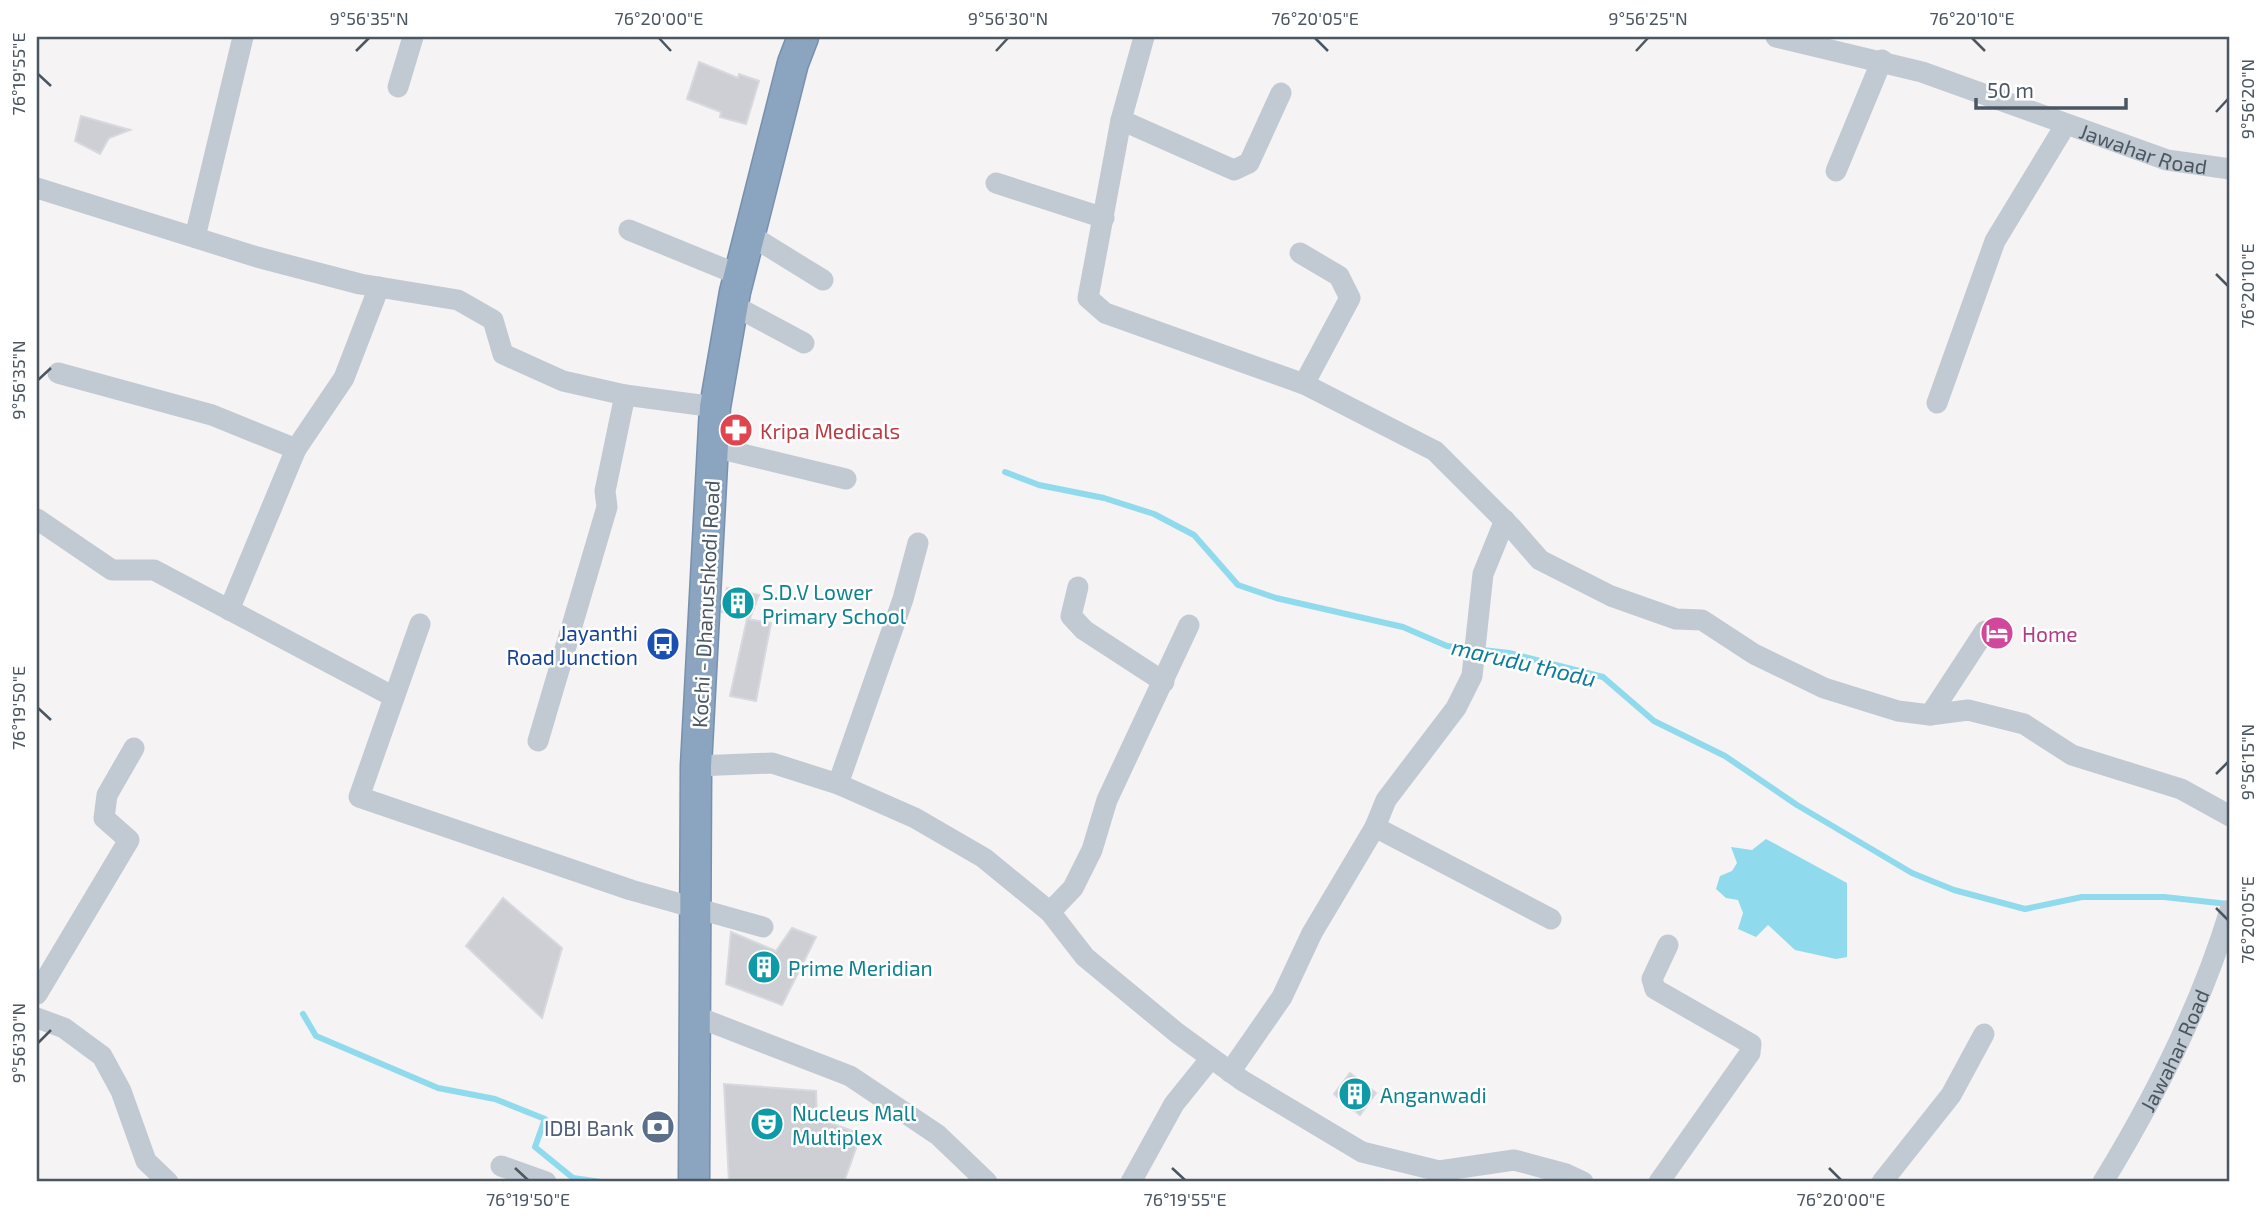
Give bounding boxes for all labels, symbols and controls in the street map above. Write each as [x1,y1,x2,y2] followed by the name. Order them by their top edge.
[329,7,409,29] text: 9°56'35"N
[615,7,703,29] text: 76°20'00"E
[968,7,1048,29] text: 9°56'30"N
[1271,7,1359,29] text: 76°20'05"E
[1608,7,1688,29] text: 9°56'25"N
[1929,7,2015,29] text: 76°20'10"E
[7,33,29,116] text: 76°19'55"E
[2236,59,2258,139] text: 9°56'20"N
[1976,66,2127,110] scale bar
[1987,77,2034,102] text: 50 m
[2077,117,2209,178] street label: Jawahar Road
[2236,243,2258,329] text: 76°20'10"E
[7,340,29,420] text: 9°56'35"N
[717,411,755,449] pharmacy icon: Kripa Medicals
[760,418,900,443] place label: Kripa Medicals
[686,480,724,728] street label: Kochi - Dhanushkodi Road
[762,579,907,628] place label: S.D.V Lower Primary School
[719,584,757,622] building icon: S.D.V Lower Primary School
[1978,614,2016,652] hotel icon: Home
[506,620,638,669] place label: Jayanthi Road Junction
[2022,621,2078,646] place label: Home
[644,625,682,663] bus stop icon: Jayanthi Road Junction
[1449,632,1599,692] water label: marudu thodu
[7,666,29,750] text: 76°19'50"E
[2236,724,2258,800] text: 9°56'15"N
[2236,876,2258,964] text: 76°20'05"E
[745,948,783,986] building icon: Prime Meridian
[788,955,933,980] place label: Prime Meridian
[2134,985,2213,1115] street label: Jawahar Road
[7,1003,29,1083] text: 9°56'30"N
[1336,1075,1374,1113] building icon: Anganwadi
[1380,1082,1487,1107] place label: Anganwadi
[792,1100,917,1149] place label: Nucleus Mall Multiplex
[748,1105,786,1143] theatre icon: Nucleus Mall Multiplex
[639,1108,677,1146] bank icon: IDBI Bank
[544,1115,634,1140] place label: IDBI Bank
[486,1188,570,1210] text: 76°19'50"E
[1144,1188,1227,1210] text: 76°19'55"E
[1797,1188,1885,1210] text: 76°20'00"E

